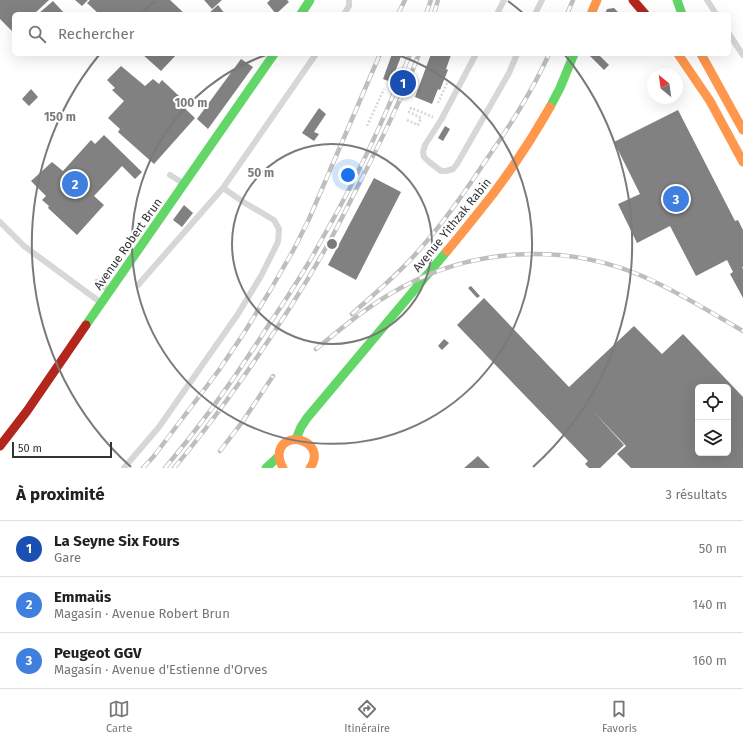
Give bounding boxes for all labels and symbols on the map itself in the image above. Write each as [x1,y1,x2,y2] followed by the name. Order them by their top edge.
[390,68,416,98] pin: 1
[647,68,683,104] north arrow
[175,96,207,110] text: 100 m
[44,110,76,124] text: 150 m
[338,165,358,185] your location
[248,166,274,180] text: 50 m
[62,169,88,199] pin: 2
[410,175,494,275] street label: Avenue Yithzak Rabin
[663,184,689,214] pin: 3
[91,195,165,293] street label: Avenue Robert Brun
[325,237,339,251] centre of rings
[12,440,112,459] scale bar

